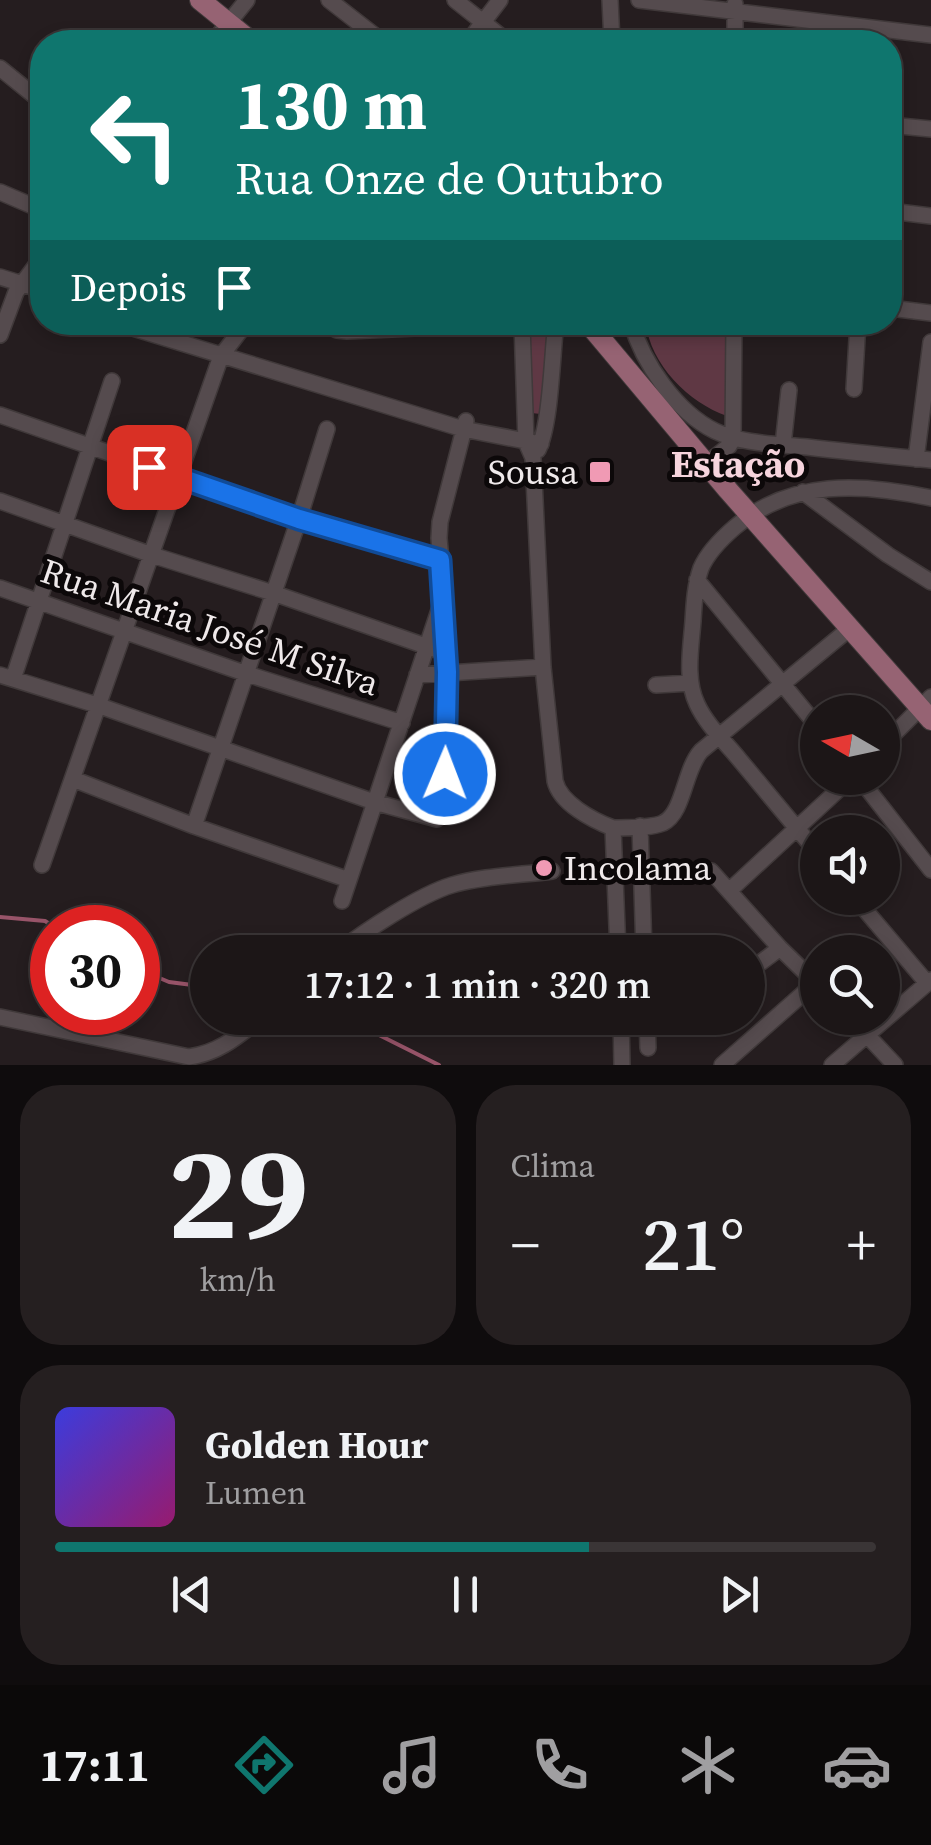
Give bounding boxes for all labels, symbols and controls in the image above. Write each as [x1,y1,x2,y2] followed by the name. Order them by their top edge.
[235,56,427,152] text: 130 m
[70,70,200,200] icon: left
[235,147,664,209] text: Rua Onze de Outubro
[207,260,262,315] icon: arrive
[70,262,187,314] text: Depois
[107,425,192,510] pin
[671,438,805,490] district label: Estação
[122,440,177,495] icon: arrive
[488,448,578,496] place label: Sousa
[587,459,613,485] marker: Sousa
[35,547,386,707] street label: Rua Maria José M Silva
[800,695,900,795] north arrow
[800,695,900,1035] map controls
[393,722,497,826] position arrow
[800,815,900,915] button: sound
[564,844,711,892] place label: Incolama
[533,857,555,879] marker: Incolama
[30,905,160,1035] speed limit sign: 30
[800,935,900,1035] button: search
[304,959,651,1011] text: 17:12 · 1 min · 320 m
[167,1103,308,1282] text: 29
[511,1144,595,1188] text: Clima
[642,1192,745,1295] text: 21°
[511,1207,540,1282] text: −
[847,1207,876,1282] text: +
[200,1258,276,1302] text: km/h
[205,1419,428,1471] text: Golden Hour
[205,1471,307,1515] text: Lumen
[164,1567,219,1622] icon: previous
[438,1567,493,1622] icon: pause
[712,1567,767,1622] icon: next
[229,1730,299,1800] icon: directions
[377,1730,447,1800] icon: music
[525,1730,595,1800] icon: phone
[673,1730,743,1800] icon: climate
[822,1730,892,1800] icon: car
[39,1734,150,1796] text: 17:11

